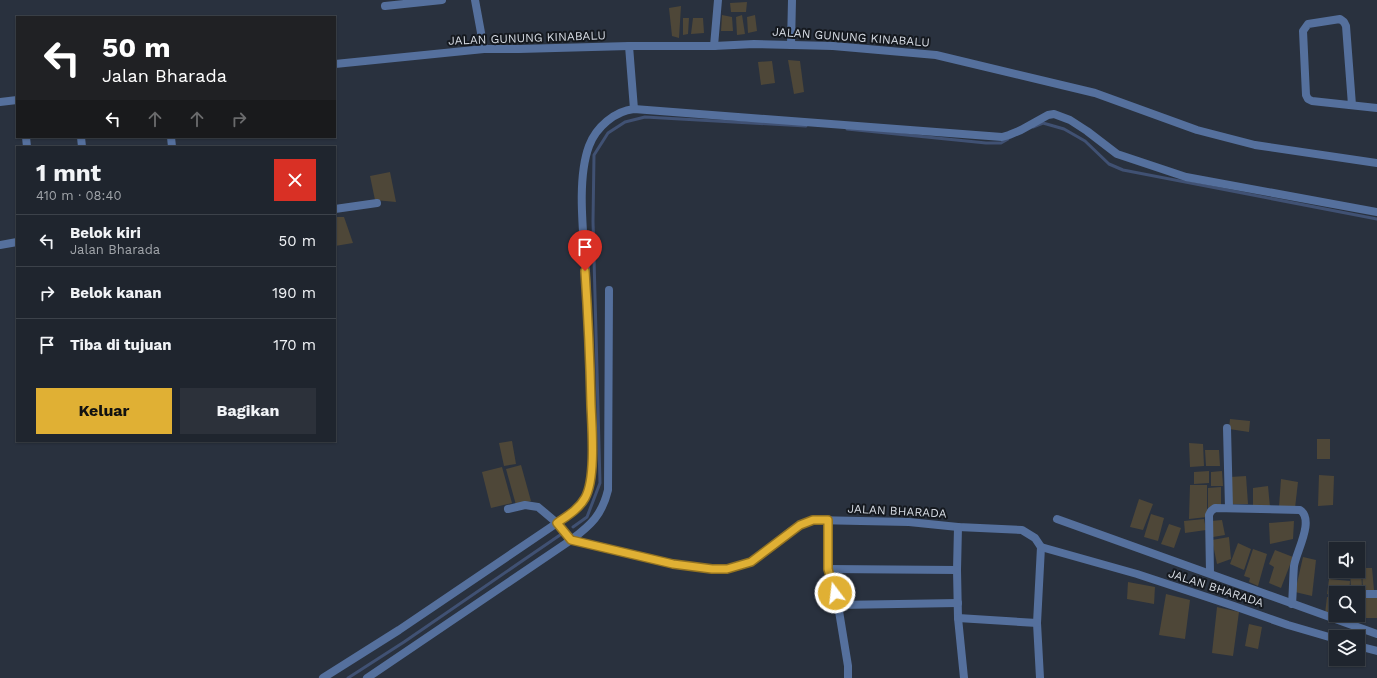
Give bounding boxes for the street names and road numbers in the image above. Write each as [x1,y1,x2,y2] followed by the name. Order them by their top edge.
[772,25,930,49] street label: JALAN GUNUNG KINABALU
[448,28,606,48] street label: JALAN GUNUNG KINABALU
[847,501,947,521] street label: JALAN BHARADA
[1167,566,1265,610] street label: JALAN BHARADA

